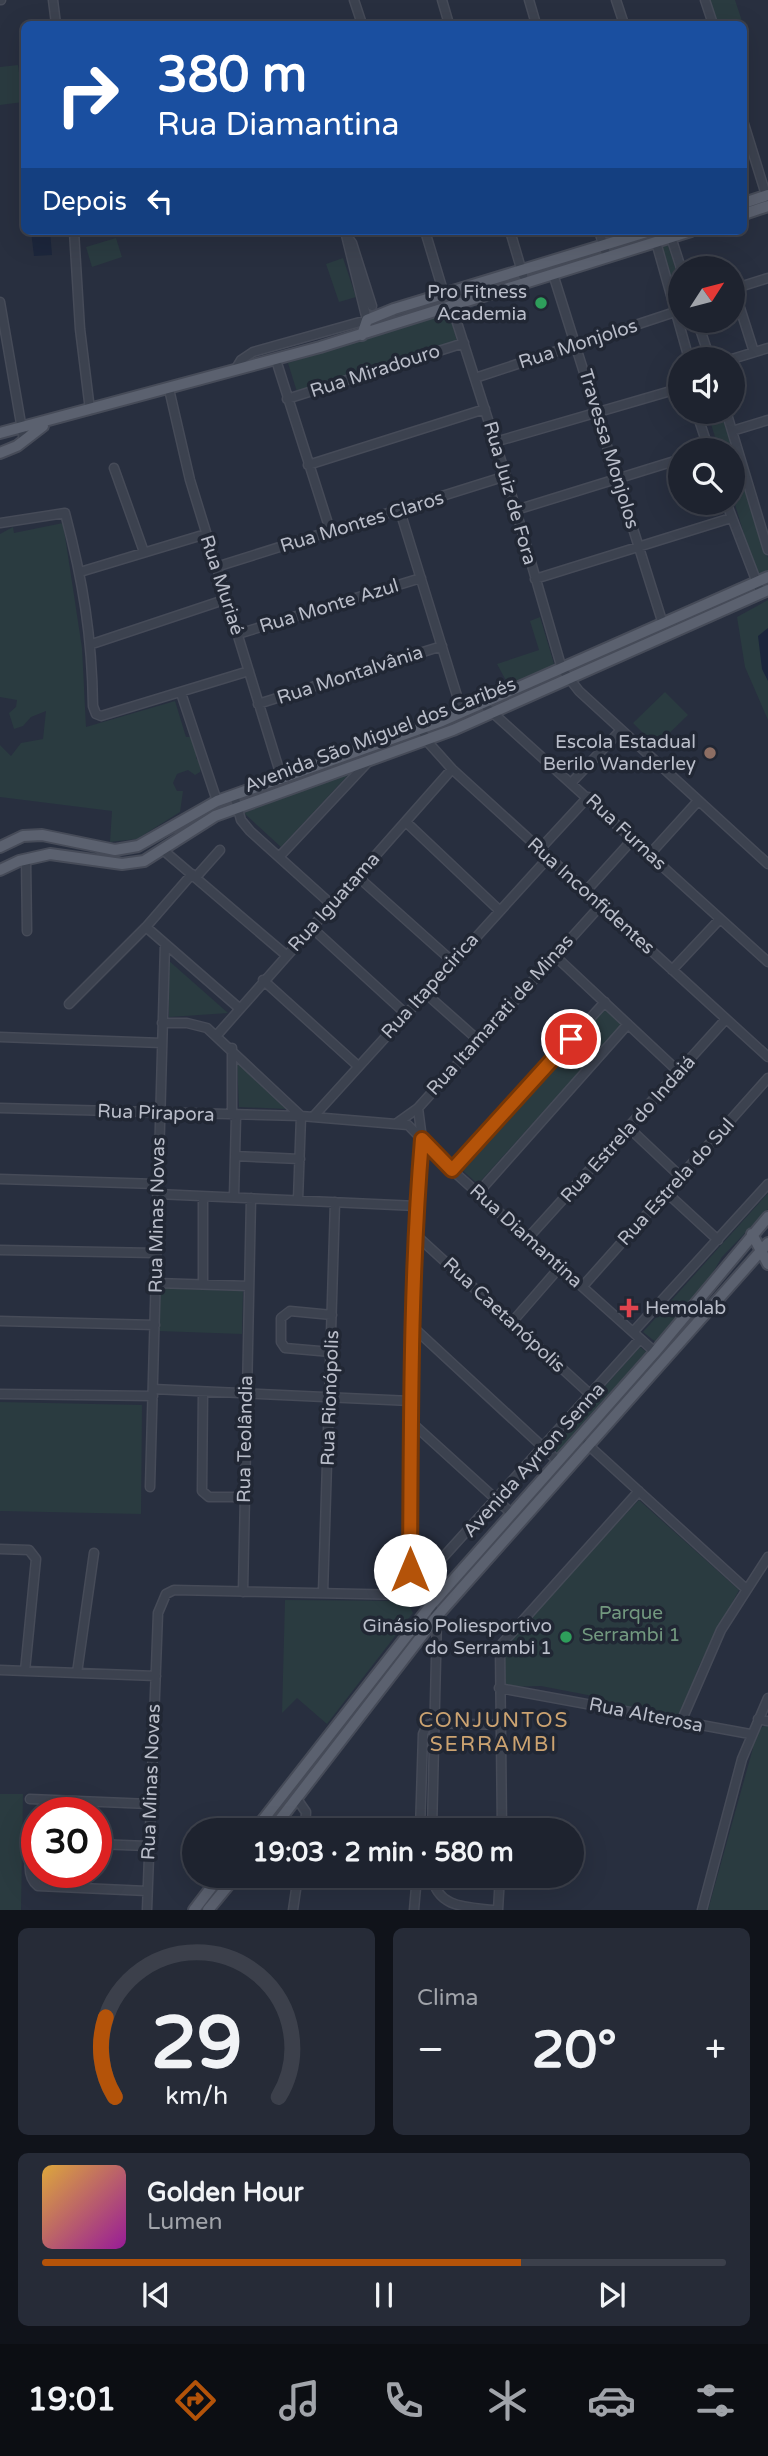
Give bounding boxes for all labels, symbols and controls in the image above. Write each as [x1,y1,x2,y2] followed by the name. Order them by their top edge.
[157,46,307,105] text: 380 m
[42,49,133,140] icon: right
[157,106,399,144] text: Rua Diamantina
[141,182,179,220] icon: left
[42,186,127,217] text: Depois
[668,256,746,332] north arrow
[668,256,745,515] map controls
[427,281,527,325] place label: Pro Fitness Academia
[533,295,549,311] marker: Pro Fitness Academia
[516,314,640,374] street label: Rua Monjolos
[307,340,443,402] street label: Rua Miradouro
[668,347,745,424] button: sound
[574,367,644,531] street label: Travessa Monjolos
[479,419,541,567] street label: Rua Juiz de Fora
[668,438,745,515] button: search
[278,487,446,557] street label: Rua Montes Claros
[195,532,249,638] street label: Rua Muriaé
[257,574,401,638] street label: Rua Monte Azul
[274,641,426,709] street label: Rua Montalvânia
[241,673,519,797] street label: Avenida São Miguel dos Caribés
[543,731,696,775] place label: Escola Estadual Berilo Wanderley
[702,745,718,761] marker: Escola Estadual Berilo Wanderley
[581,789,671,875] street label: Rua Furnas
[523,833,659,959] street label: Rua Inconfidentes
[284,848,384,956] street label: Rua Iguatama
[377,929,483,1043] street label: Rua Itapecirica
[422,930,578,1100] street label: Rua Itamarati de Minas
[541,1009,601,1069] pin
[552,1020,590,1058] icon: arrive
[556,1051,700,1207] street label: Rua Estrela do Indaiá
[97,1100,215,1126] street label: Rua Pirapora
[613,1114,739,1250] street label: Rua Estrela do Sul
[145,1137,169,1293] street label: Rua Minas Novas
[465,1180,587,1292] street label: Rua Diamantina
[439,1253,569,1377] street label: Rua Caetanópolis
[645,1297,726,1319] place label: Hemolab
[619,1298,639,1318] marker: Hemolab
[317,1330,343,1466] street label: Rua Rionópolis
[233,1375,257,1503] street label: Rua Teolândia
[459,1378,609,1542] street label: Avenida Ayrton Senna
[373,1533,447,1607] position arrow
[582,1602,680,1646] park label: Parque Serrambi 1
[363,1615,552,1659] place label: Ginásio Poliesportivo do Serrambi 1
[558,1629,574,1645] marker: Ginásio Poliesportivo do Serrambi 1
[587,1693,705,1737] street label: Rua Alterosa
[137,1704,165,1860] street label: Rua Minas Novas
[419,1708,569,1757] district label: CONJUNTOS SERRAMBI
[21,1797,112,1888] speed limit sign: 30
[252,1837,514,1868] text: 19:03 · 2 min · 580 m
[417,1984,478,2012] text: Clima
[151,2001,242,2089] text: 29
[532,2019,617,2082] text: 20°
[417,2027,444,2073] text: −
[705,2027,726,2073] text: +
[165,2081,228,2111] text: km/h
[147,2177,304,2208] text: Golden Hour
[147,2208,222,2236] text: Lumen
[137,2276,175,2314] icon: previous
[365,2276,403,2314] icon: pause
[593,2276,631,2314] icon: next
[171,2376,220,2425] icon: directions
[275,2376,324,2425] icon: music
[379,2376,428,2425] icon: phone
[483,2376,532,2425] icon: climate
[587,2376,636,2425] icon: car
[691,2376,740,2425] icon: filters
[28,2381,116,2419] text: 19:01

